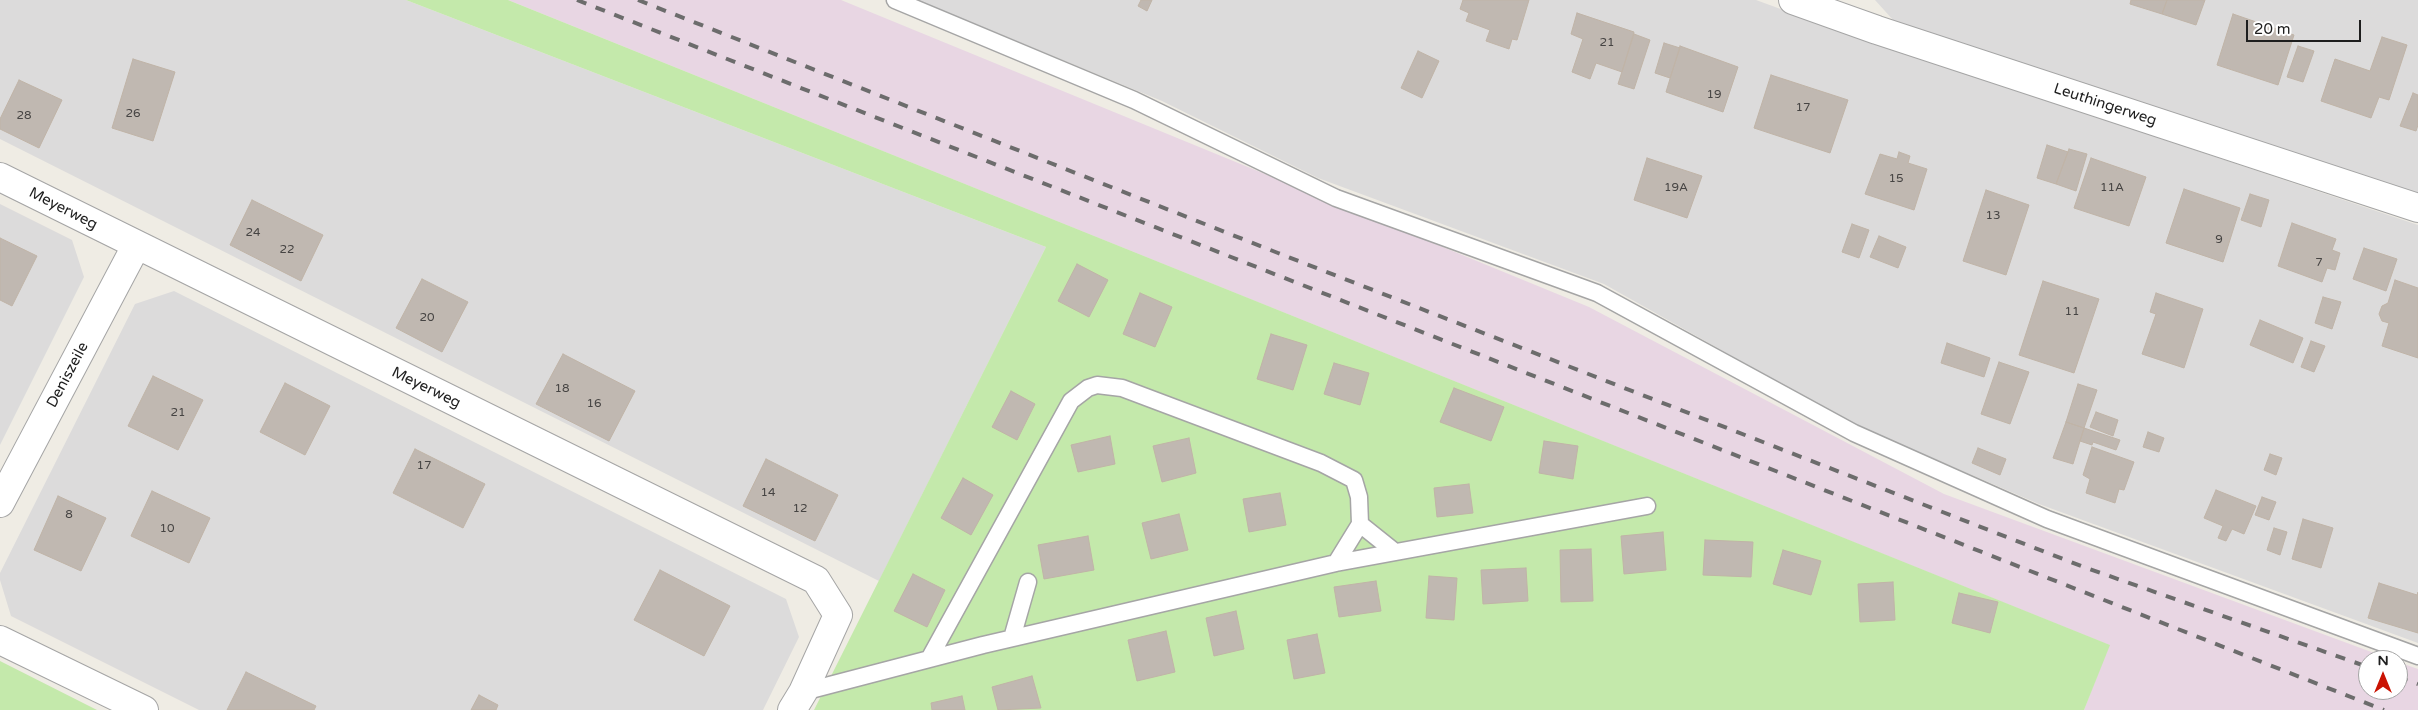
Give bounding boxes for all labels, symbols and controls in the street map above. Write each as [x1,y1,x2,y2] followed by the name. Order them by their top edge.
[2248,10,2363,42] scale bar
[2254,20,2291,38] text: 20 m
[1599,36,1615,50] house number: 21
[2051,80,2159,130] street label: Leuthingerweg
[1706,88,1722,102] house number: 19
[1795,101,1811,115] house number: 17
[125,107,141,121] house number: 26
[16,109,32,123] house number: 28
[1888,172,1904,186] house number: 15
[1664,181,1688,195] house number: 19A
[2100,181,2124,195] house number: 11A
[26,184,100,234] street label: Meyerweg
[1985,209,2001,223] house number: 13
[245,226,261,240] house number: 24
[2215,233,2223,247] house number: 9
[279,243,295,257] house number: 22
[2315,256,2323,270] house number: 7
[2064,305,2080,319] house number: 11
[419,311,435,325] house number: 20
[43,339,93,411] street label: Deniszeile
[389,364,463,412] street label: Meyerweg
[554,382,570,396] house number: 18
[586,397,602,411] house number: 16
[170,406,186,420] house number: 21
[416,459,432,473] house number: 17
[760,486,776,500] house number: 14
[792,502,808,516] house number: 12
[65,508,73,522] house number: 8
[159,522,175,536] house number: 10
[2358,650,2408,700] north arrow
[2377,652,2389,669] text: N

